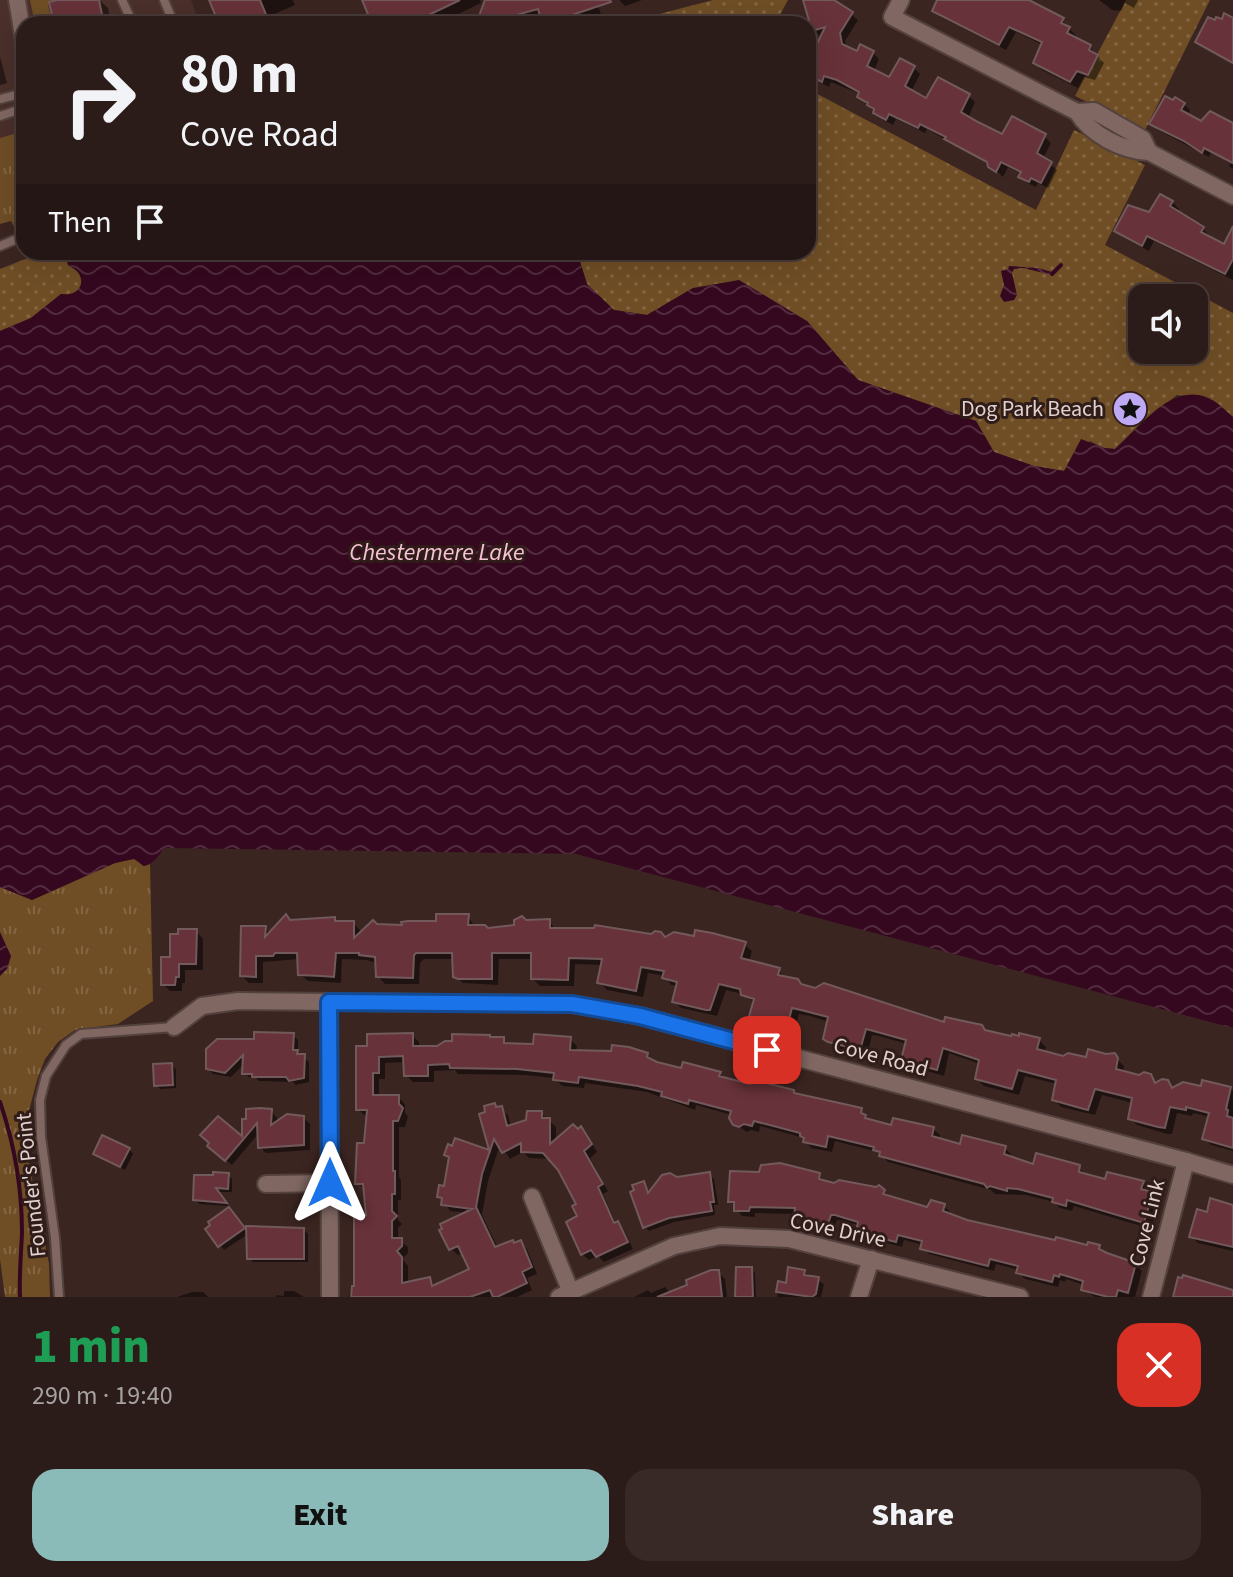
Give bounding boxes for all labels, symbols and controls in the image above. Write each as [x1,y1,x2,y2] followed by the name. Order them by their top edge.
[180,35,298,114] text: 80 m
[48,48,152,152] icon: right
[180,109,339,160] text: Cove Road
[128,200,172,244] icon: arrive
[48,201,112,244] text: Then
[1128,284,1208,364] map controls
[1128,284,1208,364] button: sound
[1111,390,1149,428] place icon: Dog Park Beach
[961,393,1104,425] place label: Dog Park Beach
[349,535,525,570] water label: Chestermere Lake
[733,1016,801,1084] pin
[745,1028,789,1072] icon: arrive
[830,1029,932,1085] street label: Cove Road
[7,1111,54,1259] street label: Founder's Point
[288,1141,372,1225] position arrow
[1121,1176,1173,1270] street label: Cove Link
[787,1204,889,1256] street label: Cove Drive
[32,1313,150,1381] text: 1 min
[1117,1323,1201,1407] button: close
[32,1377,173,1414] text: 290 m · 19:40
[32,1469,609,1561] button: Exit
[625,1469,1201,1561] button: Share

